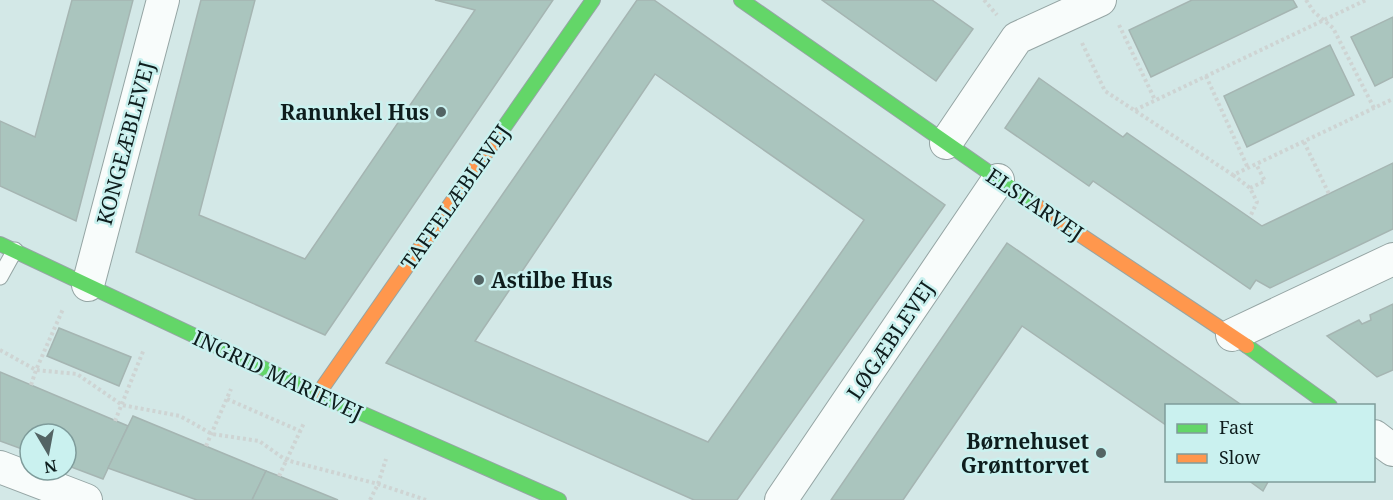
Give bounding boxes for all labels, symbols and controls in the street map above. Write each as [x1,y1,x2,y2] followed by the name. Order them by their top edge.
[90,58,160,228] street label: KONGEÆBLEVEJ
[280,98,429,126] place label: Ranunkel Hus
[434,105,448,119] marker: Ranunkel Hus
[394,119,516,275] street label: TAFFELÆBLEVEJ
[981,161,1089,247] street label: ELSTARVEJ
[491,266,613,294] place label: Astilbe Hus
[472,273,486,287] marker: Astilbe Hus
[840,275,940,405] street label: LØGÆBLEVEJ
[189,323,367,427] street label: INGRID MARIEVEJ
[1165,404,1375,482] legend
[1219,415,1254,439] text: Fast
[18,422,78,482] north arrow
[961,427,1089,479] place label: Børnehuset Grønttorvet
[1219,445,1261,469] text: Slow
[1094,446,1108,460] marker: Børnehuset Grønttorvet
[42,455,59,479] text: N

